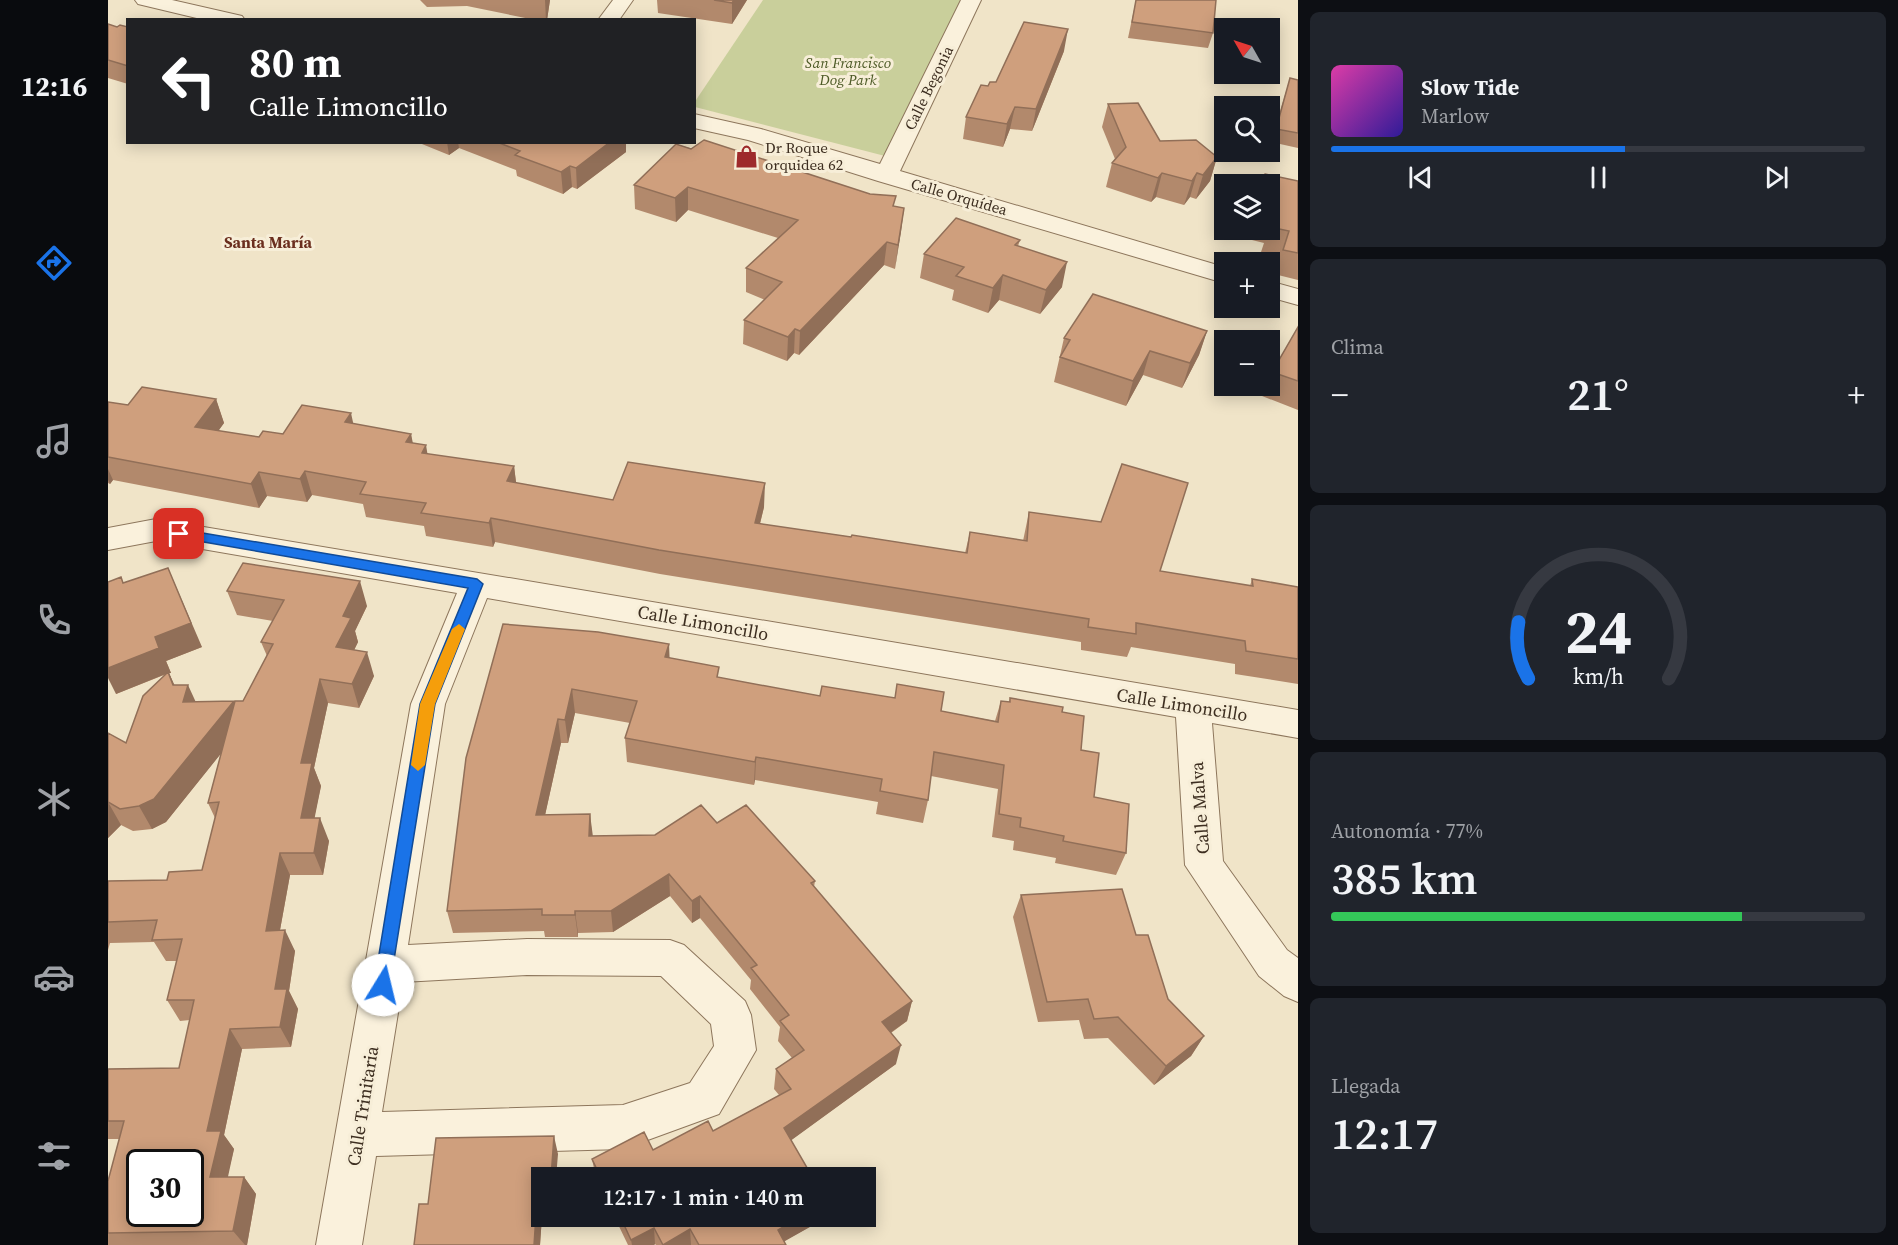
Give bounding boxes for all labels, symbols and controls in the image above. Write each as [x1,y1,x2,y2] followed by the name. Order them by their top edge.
[1214,18,1280,84] north arrow
[1214,18,1280,396] map controls
[249,33,342,91] text: 80 m
[150,42,228,120] icon: left
[899,42,958,133] street label: Calle Begonia
[805,52,891,90] park label: San Francisco Dog Park
[21,68,87,105] text: 12:16
[1421,72,1519,102] text: Slow Tide
[249,88,448,125] text: Calle Limoncillo
[1214,96,1280,162] button: search
[1421,102,1489,130] text: Marlow
[765,137,843,175] place label: Dr Roque orquidea 62
[734,144,760,170] shop icon: Dr Roque orquidea 62
[1404,161,1437,194] icon: previous
[1582,161,1615,194] icon: pause
[1760,161,1793,194] icon: next
[909,173,1010,220] street label: Calle Orquídea
[1214,174,1280,240] button: layers
[224,231,313,253] district label: Santa María
[33,242,75,284] icon: directions
[1214,252,1280,318] button: +
[1214,330,1280,396] button: −
[1331,333,1384,361] text: Clima
[1567,363,1629,425] text: 21°
[1331,372,1349,417] text: −
[1848,372,1865,417] text: +
[33,420,75,462] icon: music
[153,508,204,559] pin
[162,517,195,550] icon: arrive
[1564,589,1632,675] text: 24
[33,599,75,641] icon: phone
[636,599,771,646] street label: Calle Limoncillo
[1572,663,1624,692] text: km/h
[1115,682,1250,727] street label: Calle Limoncillo
[1184,760,1215,855] street label: Calle Malva
[33,778,75,820] icon: climate
[1331,817,1483,845] text: Autonomía · 77%
[1331,847,1478,909] text: 385 km
[351,953,415,1017] position arrow
[33,956,75,998] icon: car
[341,1043,384,1168] street label: Calle Trinitaria
[1331,1072,1401,1100] text: Llegada
[1331,1102,1438,1164] text: 12:17
[33,1135,75,1177] icon: filters
[126,1149,204,1227] speed limit sign: 30
[603,1182,804,1212] text: 12:17 · 1 min · 140 m

